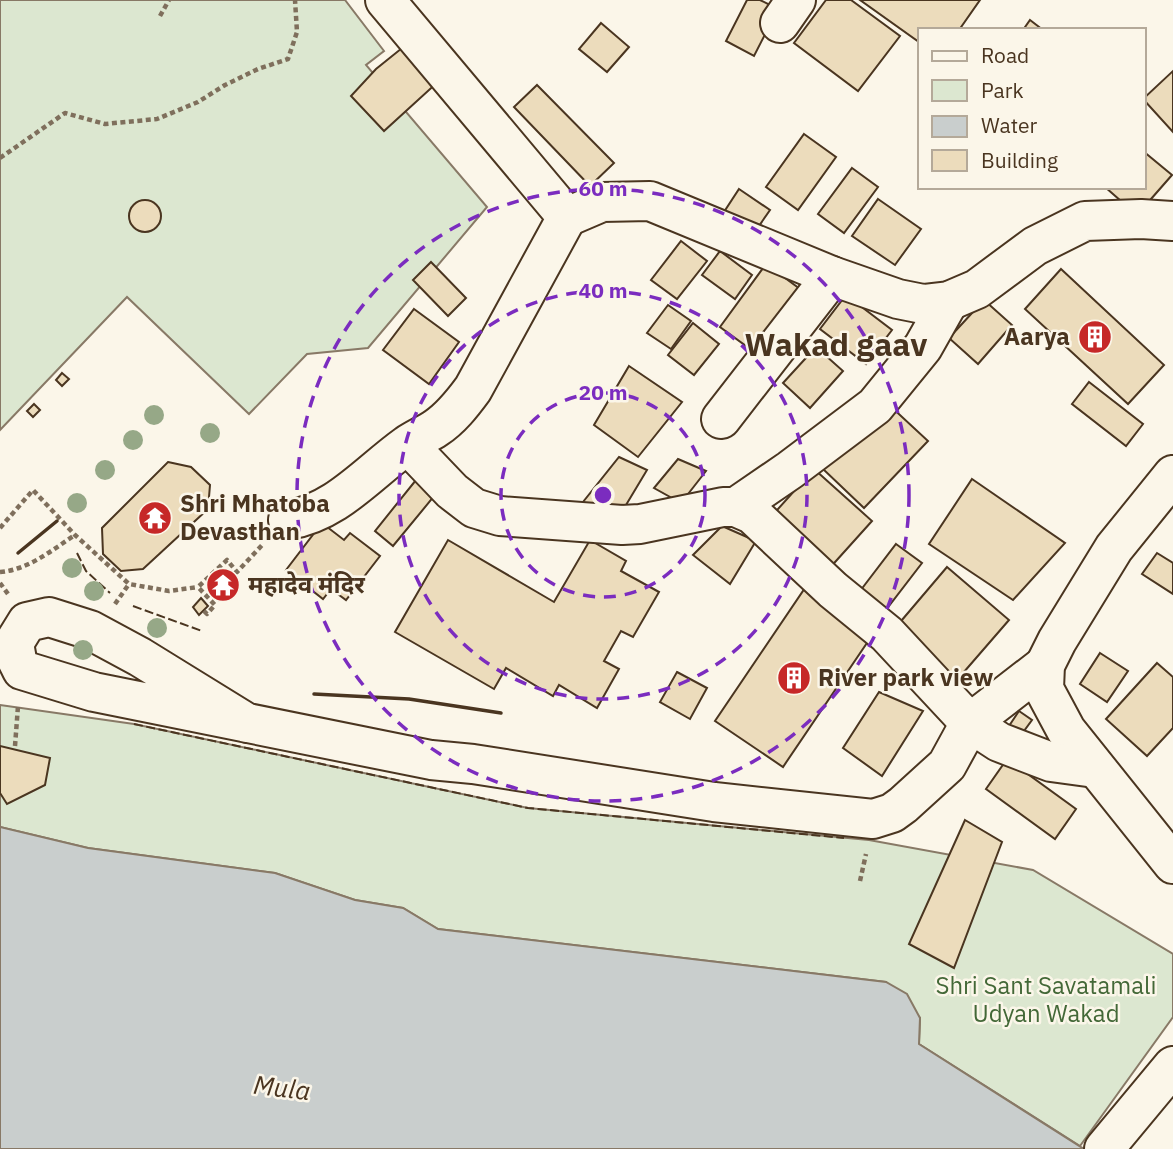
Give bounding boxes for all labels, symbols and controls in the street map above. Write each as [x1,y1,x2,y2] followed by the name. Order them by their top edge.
[918,28,1145,189] legend
[981,41,1029,69] text: Road
[981,76,1024,104] text: Park
[981,111,1038,139] text: Water
[981,146,1058,174] text: Building
[579,174,627,202] text: 60 m
[579,276,627,304] text: 40 m
[1076,318,1114,356] building icon: Aarya
[1004,320,1070,352] place label: Aarya
[745,323,927,365] district label: Wakad gaav
[579,378,627,406] text: 20 m
[591,483,615,507] centre of rings
[180,487,330,547] place label: Shri Mhatoba Devasthan
[136,499,174,537] temple icon: Shri Mhatoba Devasthan
[204,566,242,604] temple icon: महादेव मंदिर
[248,568,365,600] place label: महादेव मंदिर
[775,659,813,697] building icon: River park view
[818,661,993,693] place label: River park view
[935,969,1157,1029] park label: Shri Sant Savatamali Udyan Wakad
[252,1067,312,1107] water label: Mula

